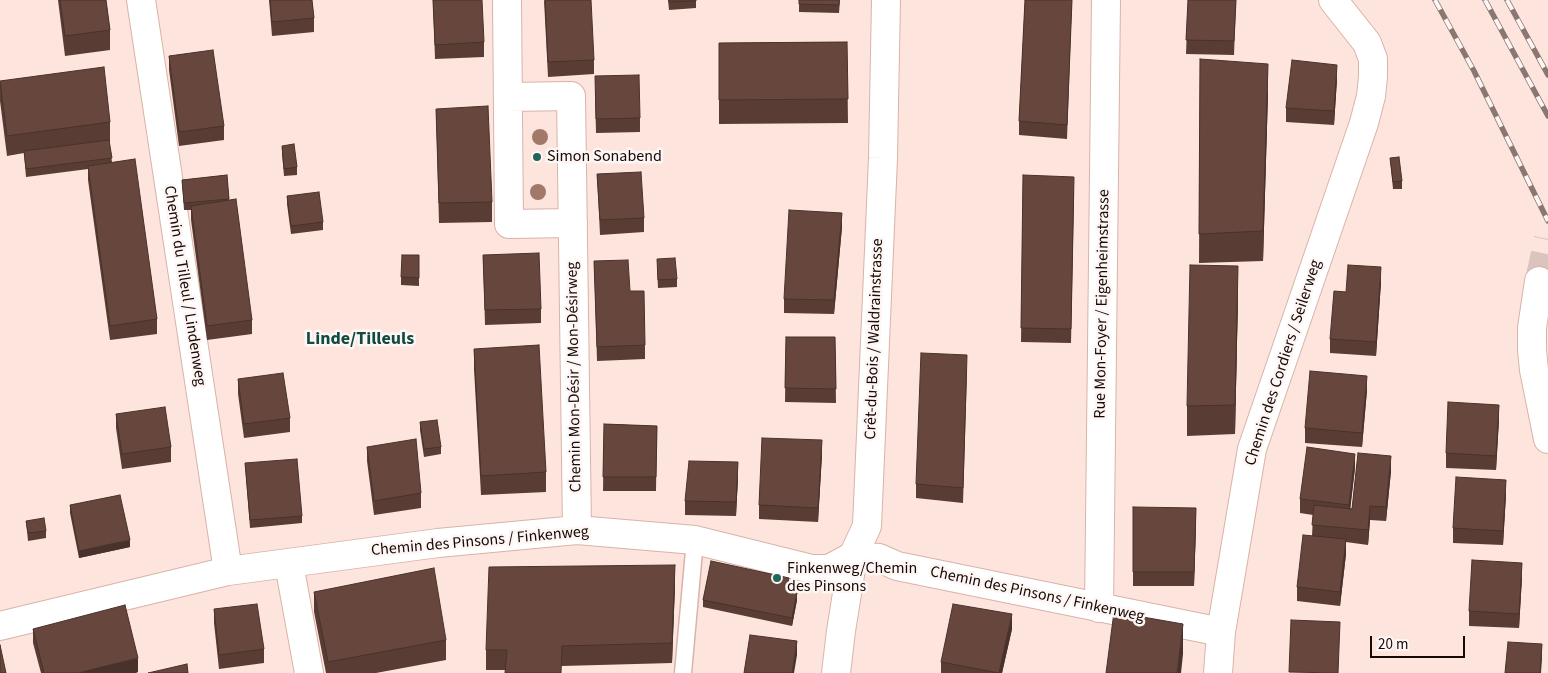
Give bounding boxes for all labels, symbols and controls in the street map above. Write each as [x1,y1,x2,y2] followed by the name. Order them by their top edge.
[547,147,662,167] place label: Simon Sonabend
[531,151,543,163] marker: Simon Sonabend
[159,185,209,387] street label: Chemin du Tilleul / Lindenweg
[1091,189,1115,419] street label: Rue Mon-Foyer / Eigenheimstrasse
[862,238,888,440] street label: Crêt-du-Bois / Waldrainstrasse
[1242,258,1326,468] street label: Chemin des Cordiers / Seilerweg
[563,262,587,492] street label: Chemin Mon-Désir / Mon-Désirweg
[306,329,414,351] district label: Linde/Tilleuls
[370,523,590,561] street label: Chemin des Pinsons / Finkenweg
[787,559,917,597] place label: Finkenweg/Chemin des Pinsons
[928,563,1146,627] street label: Chemin des Pinsons / Finkenweg
[771,572,783,584] marker: Finkenweg/Chemin des Pinsons
[1373,626,1468,658] scale bar
[1378,634,1408,655] text: 20 m

